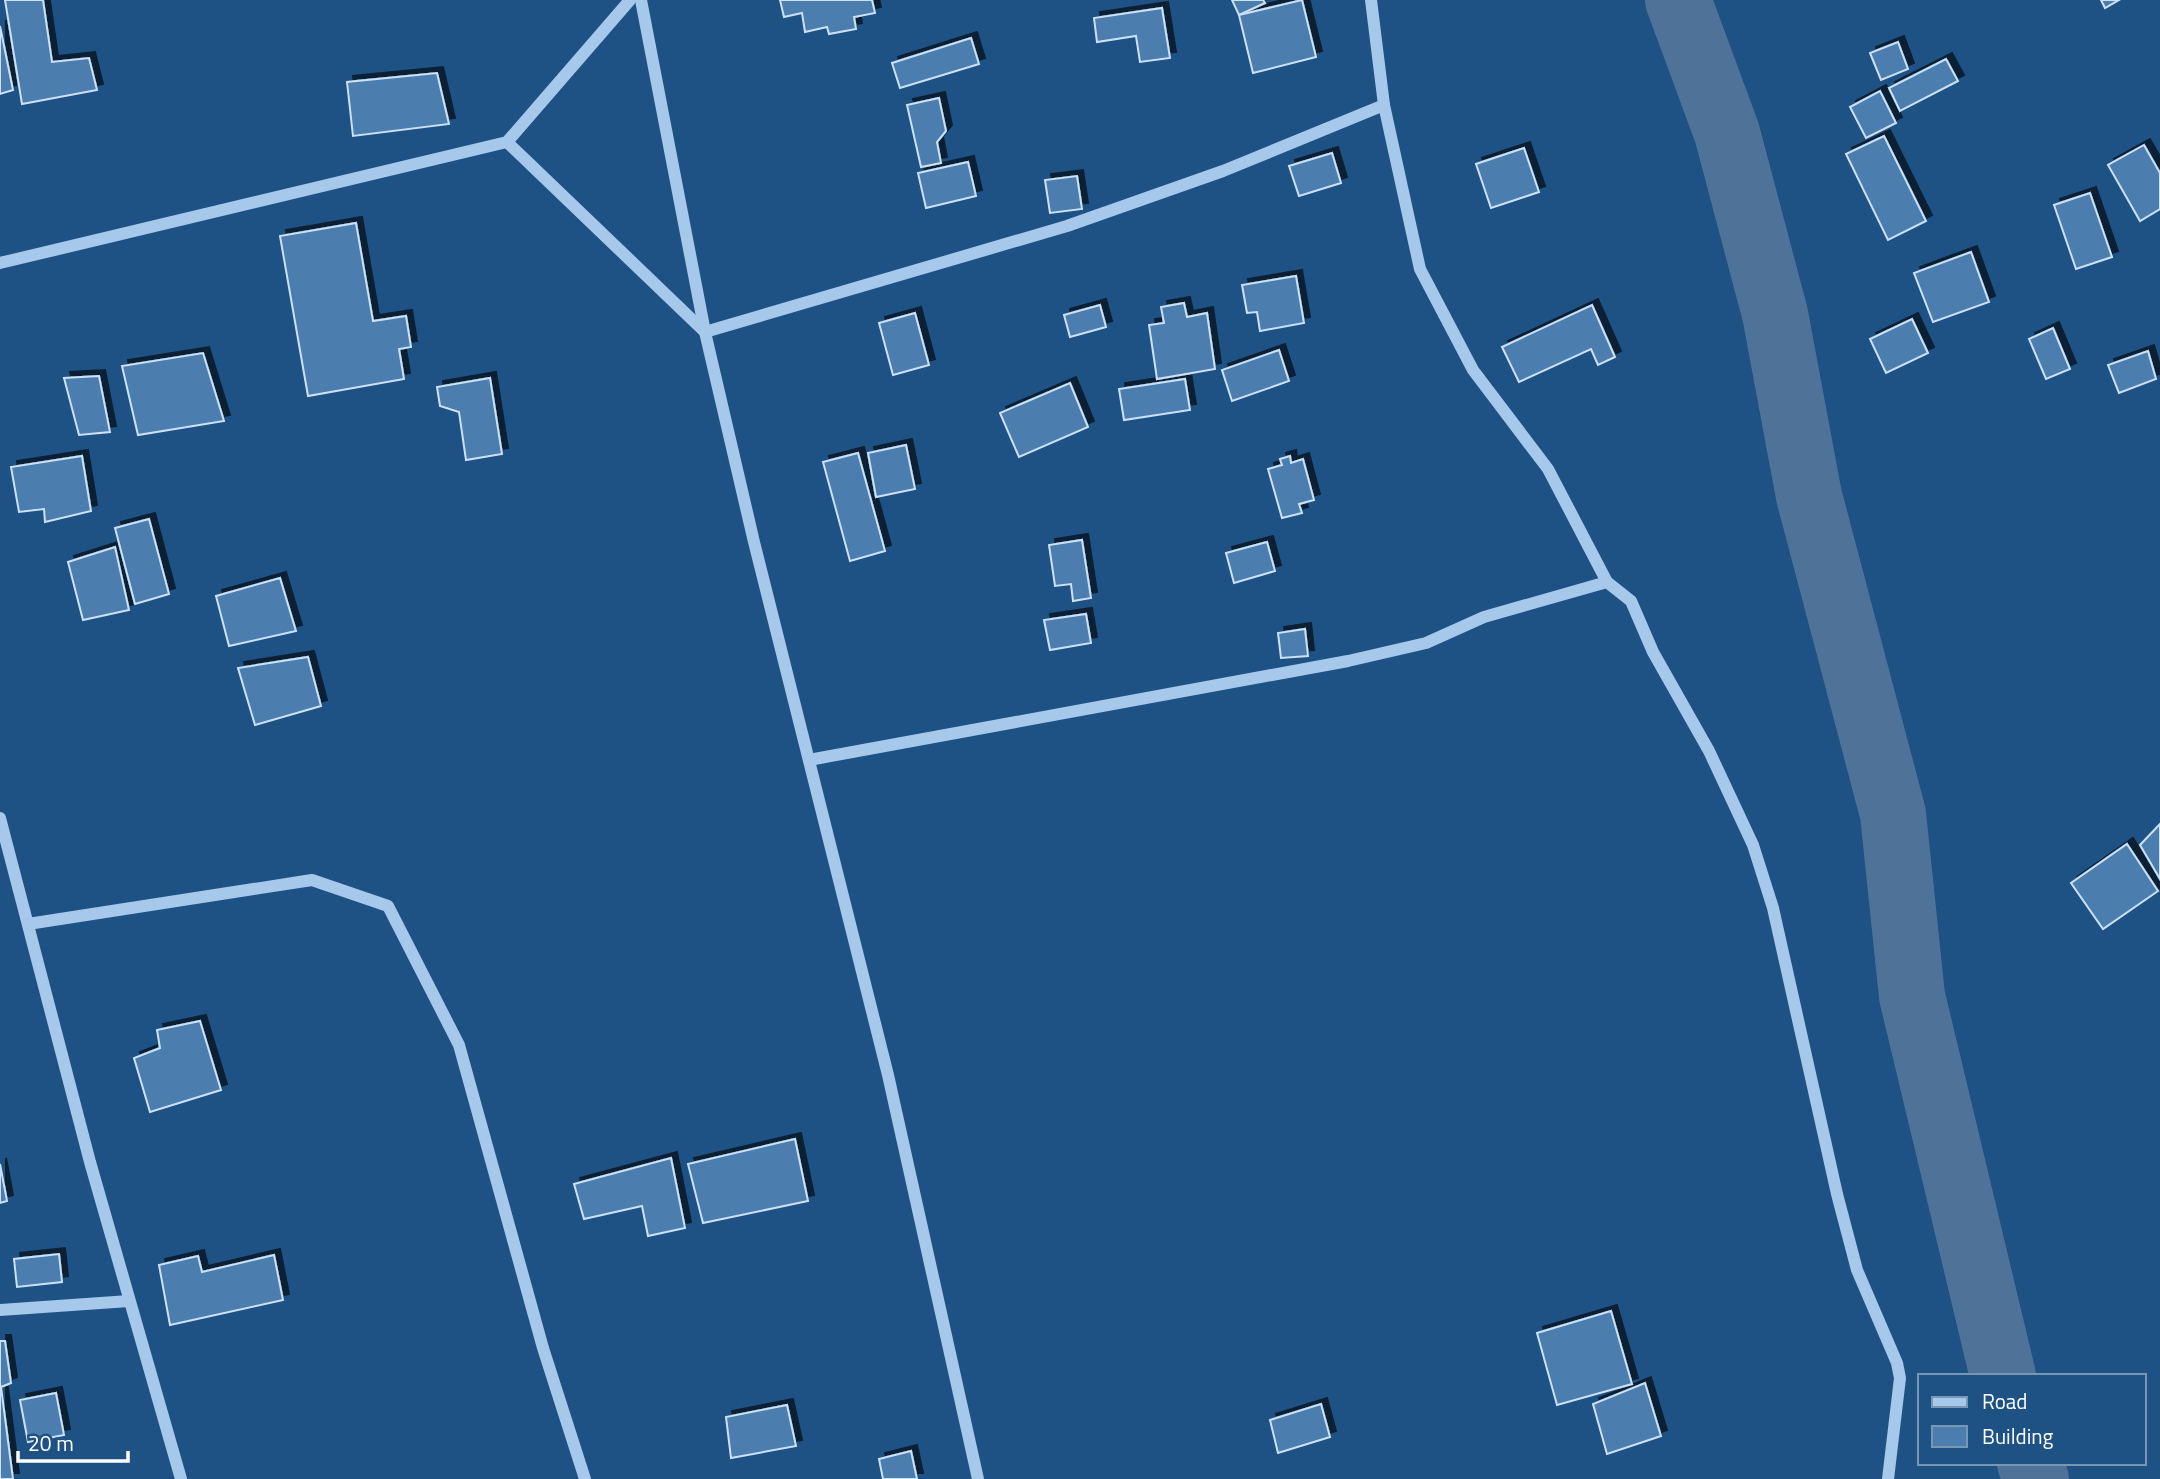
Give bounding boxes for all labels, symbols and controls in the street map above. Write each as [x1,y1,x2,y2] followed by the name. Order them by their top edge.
[1918,1374,2146,1465] legend
[1982,1385,2027,1417] text: Road
[18,1420,128,1464] scale bar
[1982,1420,2054,1452] text: Building
[28,1427,74,1459] text: 20 m

